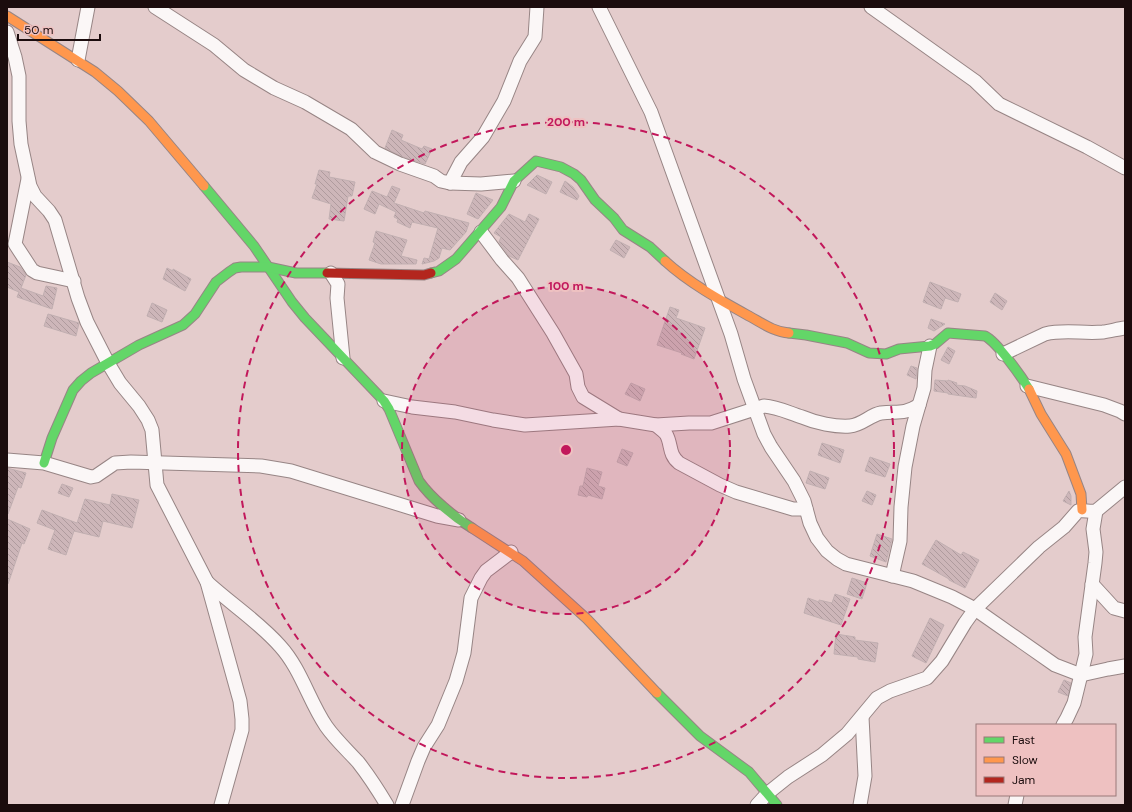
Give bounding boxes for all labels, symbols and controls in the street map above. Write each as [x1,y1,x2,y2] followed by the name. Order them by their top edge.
[18,16,100,42] scale bar
[24,22,53,38] text: 50 m
[547,114,585,130] text: 200 m
[548,278,584,294] text: 100 m
[559,443,573,457] centre of rings
[976,724,1116,796] legend
[1012,732,1035,748] text: Fast
[1012,752,1038,768] text: Slow
[1012,772,1035,788] text: Jam

